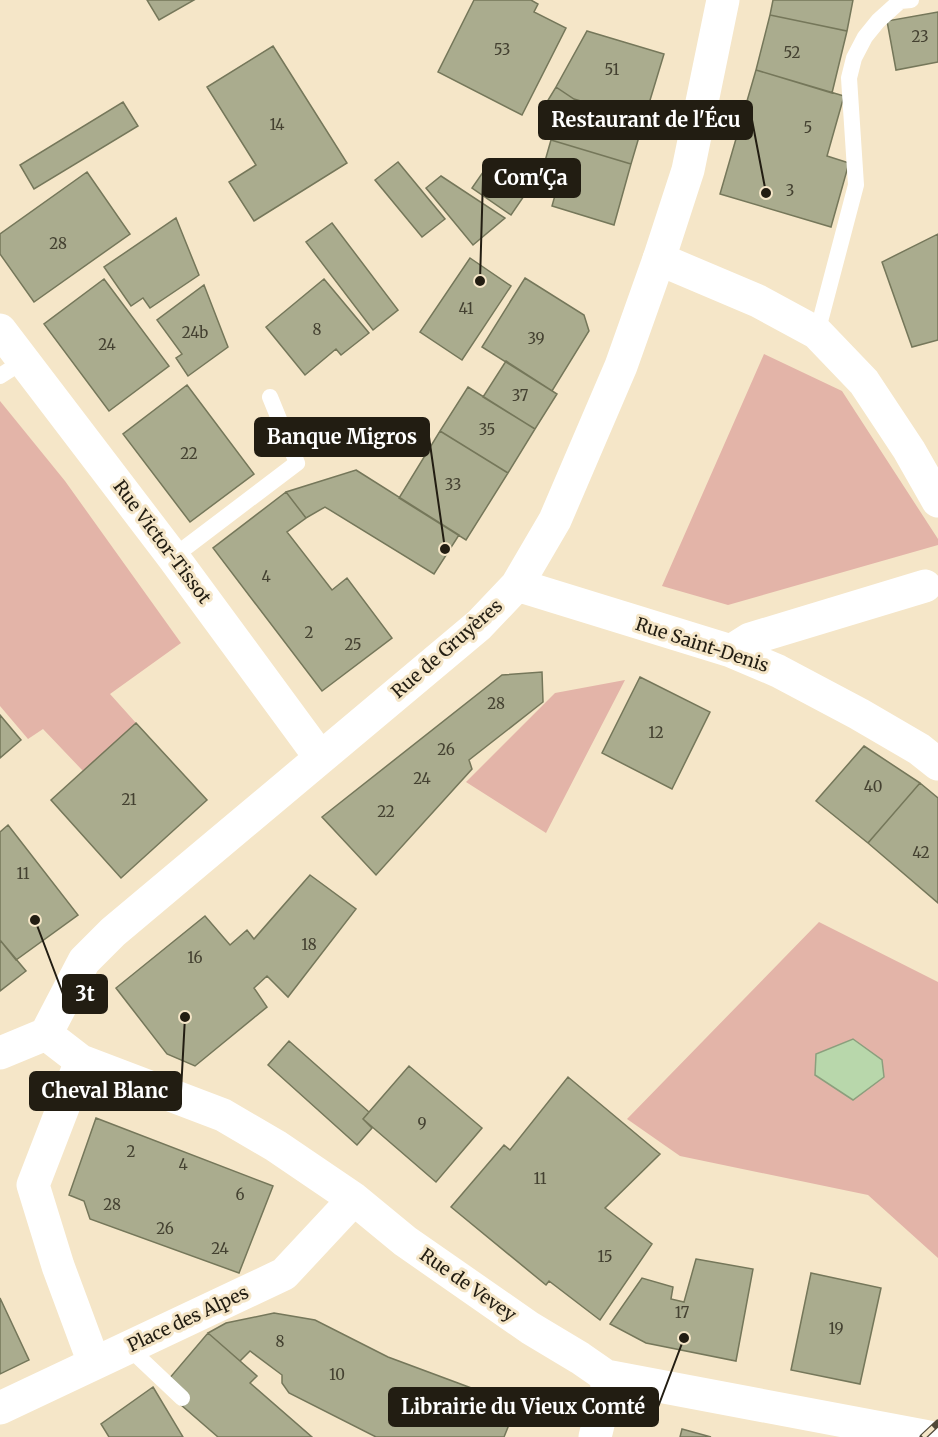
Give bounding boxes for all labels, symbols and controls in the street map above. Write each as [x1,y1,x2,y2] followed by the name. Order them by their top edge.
[912,27,928,46] house number: 23
[494,40,510,59] house number: 53
[783,43,801,62] house number: 52
[605,60,620,79] house number: 51
[539,101,752,139] callout: Restaurant de l'Écu
[551,105,741,132] text: Restaurant de l'Écu
[269,115,285,134] house number: 14
[804,118,812,137] house number: 5
[483,159,580,197] callout: Com'Ça
[494,165,568,190] text: Com'Ça
[786,181,794,200] house number: 3
[49,234,67,253] house number: 28
[459,299,474,318] house number: 41
[313,320,322,339] house number: 8
[182,323,208,342] house number: 24b
[527,329,545,348] house number: 39
[98,335,116,354] house number: 24
[512,386,529,405] house number: 37
[255,418,429,456] callout: Banque Migros
[479,420,495,439] house number: 35
[267,424,417,449] text: Banque Migros
[180,444,198,463] house number: 22
[108,475,216,608] street label: Rue Victor-Tissot
[445,475,461,494] house number: 33
[261,567,271,586] house number: 4
[387,594,507,703] street label: Rue de Gruyères
[633,612,772,677] street label: Rue Saint-Denis
[305,623,314,642] house number: 2
[344,635,362,654] house number: 25
[487,694,505,713] house number: 28
[648,723,664,742] house number: 12
[437,740,455,759] house number: 26
[413,769,431,788] house number: 24
[864,777,882,796] house number: 40
[121,790,137,809] house number: 21
[377,802,395,821] house number: 22
[912,843,930,862] house number: 42
[16,864,30,883] house number: 11
[301,935,317,954] house number: 18
[187,948,203,967] house number: 16
[63,975,107,1013] callout: 3t
[75,981,95,1006] text: 3t
[30,1072,181,1110] callout: Cheval Blanc
[42,1078,168,1103] text: Cheval Blanc
[417,1114,427,1133] house number: 9
[127,1142,136,1161] house number: 2
[178,1155,188,1174] house number: 4
[533,1169,547,1188] house number: 11
[235,1185,245,1204] house number: 6
[103,1195,121,1214] house number: 28
[156,1219,174,1238] house number: 26
[211,1239,229,1258] house number: 24
[416,1243,521,1327] street label: Rue de Vevey
[597,1247,613,1266] house number: 15
[124,1280,252,1357] street label: Place des Alpes
[675,1303,690,1322] house number: 17
[828,1319,844,1338] house number: 19
[276,1332,285,1351] house number: 8
[329,1365,345,1384] house number: 10
[389,1388,658,1426] callout: Librairie du Vieux Comté
[401,1394,645,1419] text: Librairie du Vieux Comté

